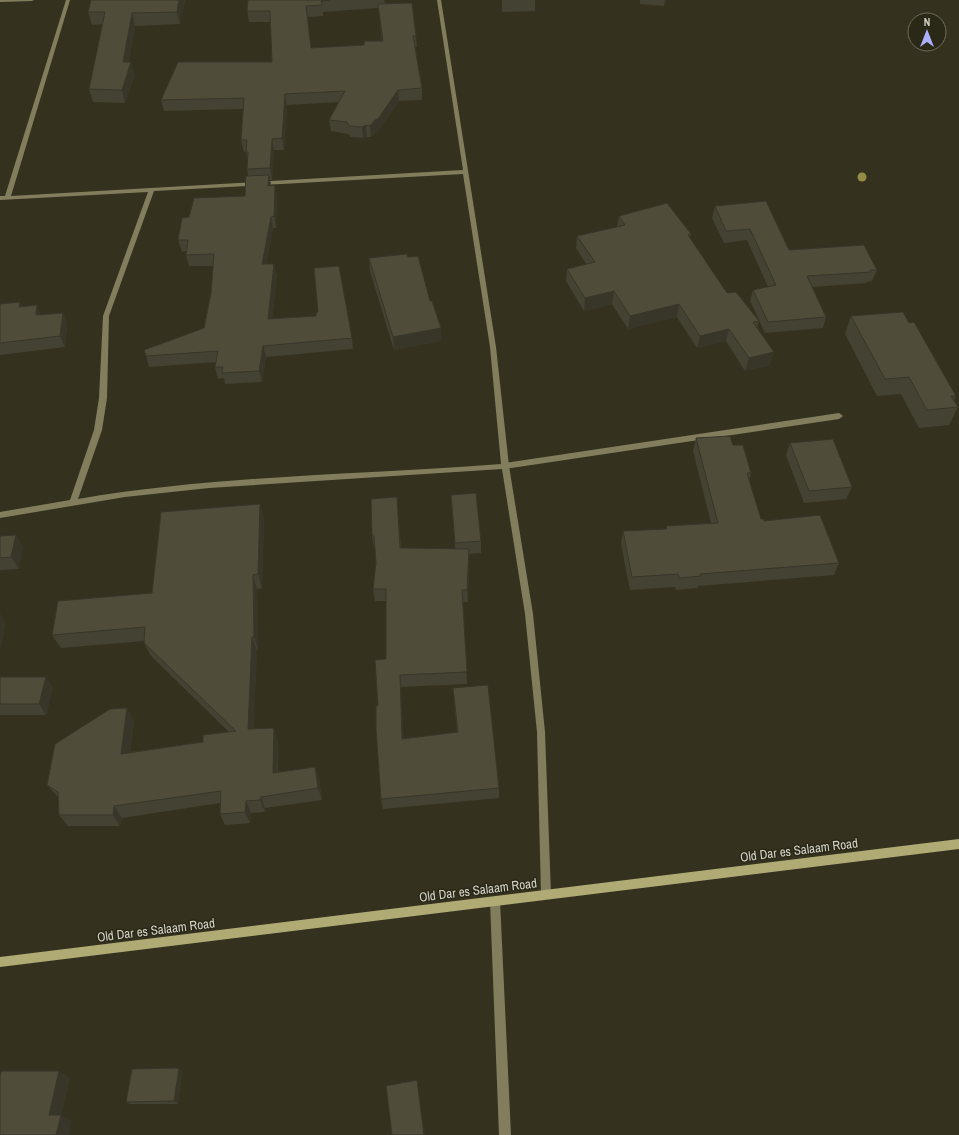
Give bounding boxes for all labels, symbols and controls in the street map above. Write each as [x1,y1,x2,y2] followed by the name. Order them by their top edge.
[907,12,947,52] north arrow
[924,15,930,29] text: N
[739,834,859,866] street label: Old Dar es Salaam Road
[418,874,538,906] street label: Old Dar es Salaam Road
[96,914,216,946] street label: Old Dar es Salaam Road

